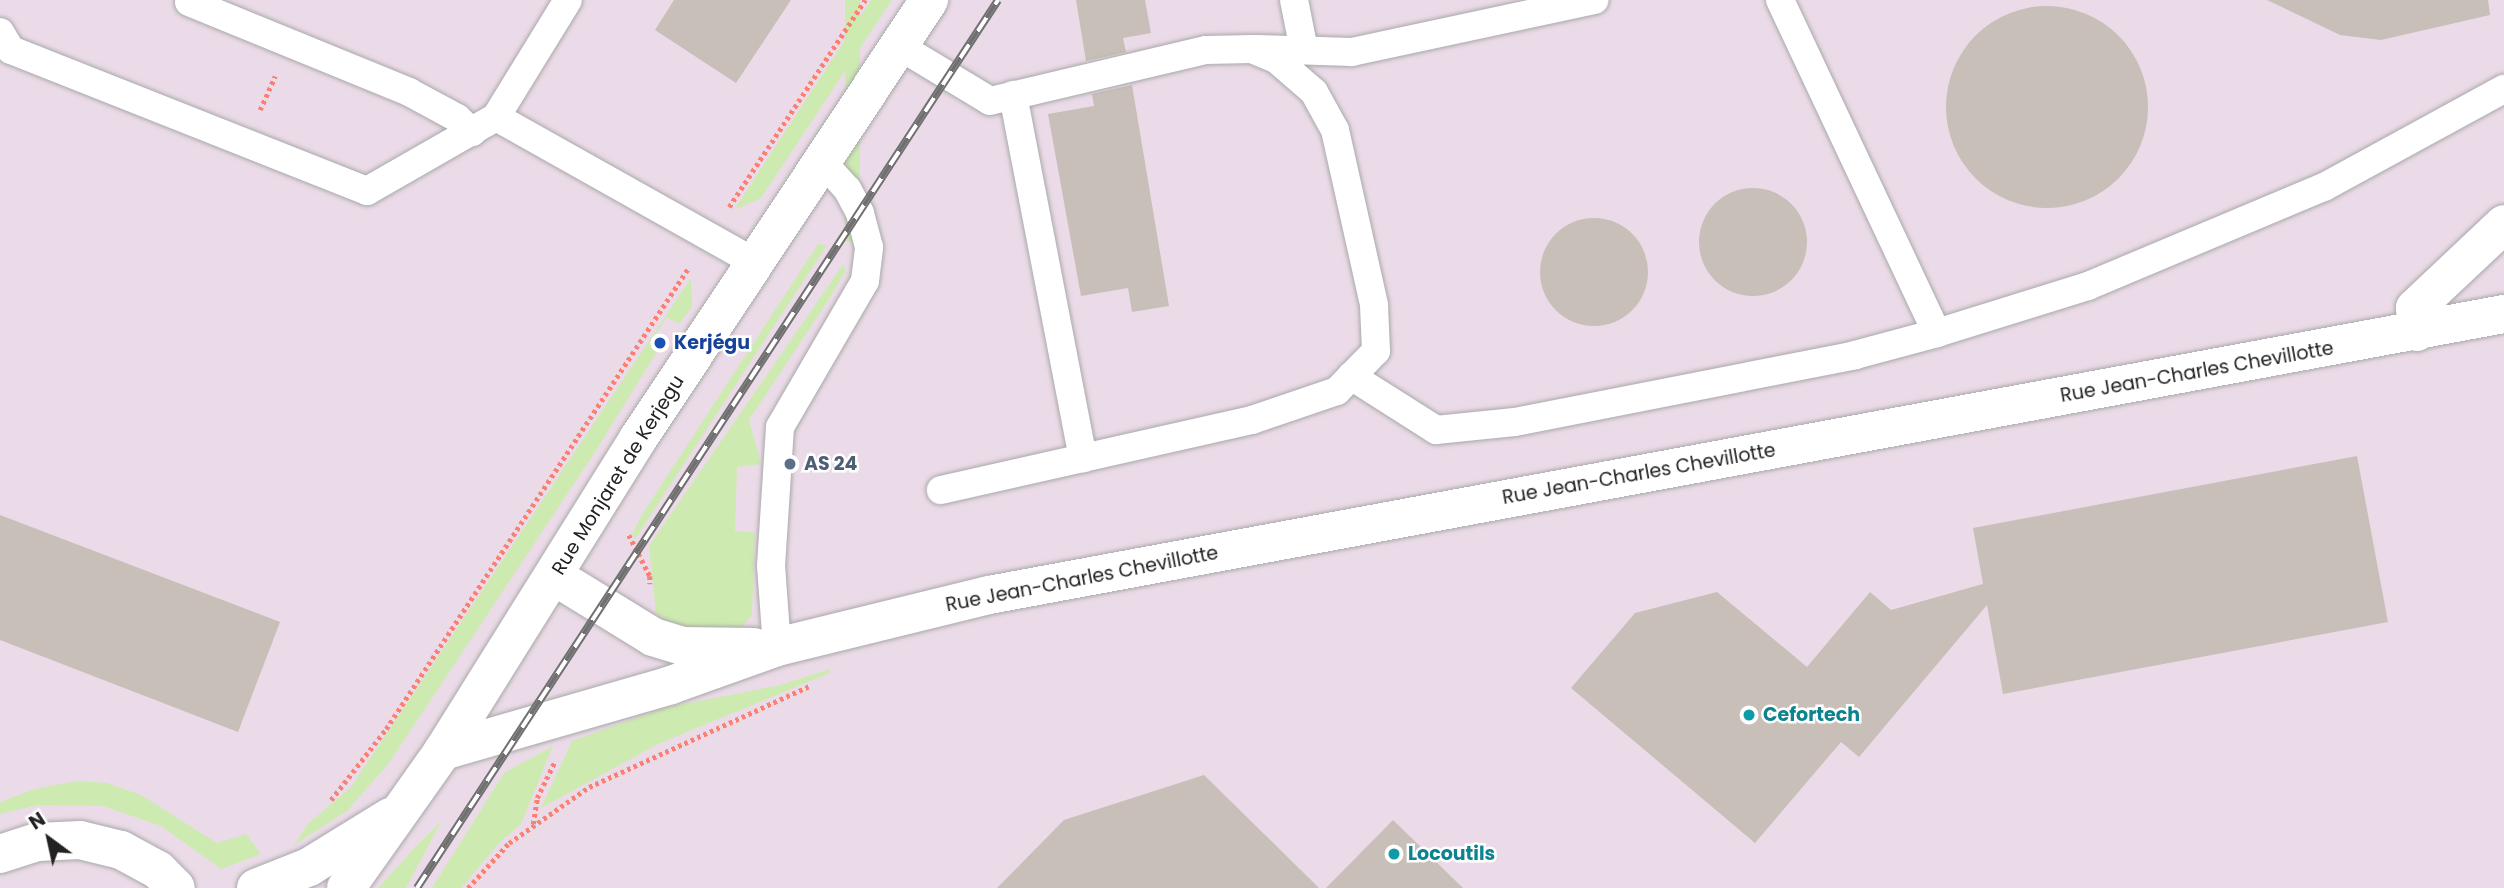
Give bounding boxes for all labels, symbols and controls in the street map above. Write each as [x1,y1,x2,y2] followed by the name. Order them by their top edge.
[674,332,750,354] place label: Kerjégu
[652,335,668,351] marker: Kerjégu
[2059,337,2335,407] street label: Rue Jean-Charles Chevillotte
[547,371,689,579] street label: Rue Monjaret de Kerjegu
[1501,439,1777,509] street label: Rue Jean-Charles Chevillotte
[804,453,857,475] place label: AS 24
[782,456,798,472] marker: AS 24
[944,541,1220,617] street label: Rue Jean-Charles Chevillotte
[1763,704,1860,726] place label: Cefortech
[1741,707,1757,723] marker: Cefortech
[14,804,84,874] north arrow
[24,806,51,836] text: N
[1408,843,1495,865] place label: Locoutils
[1386,846,1402,862] marker: Locoutils

